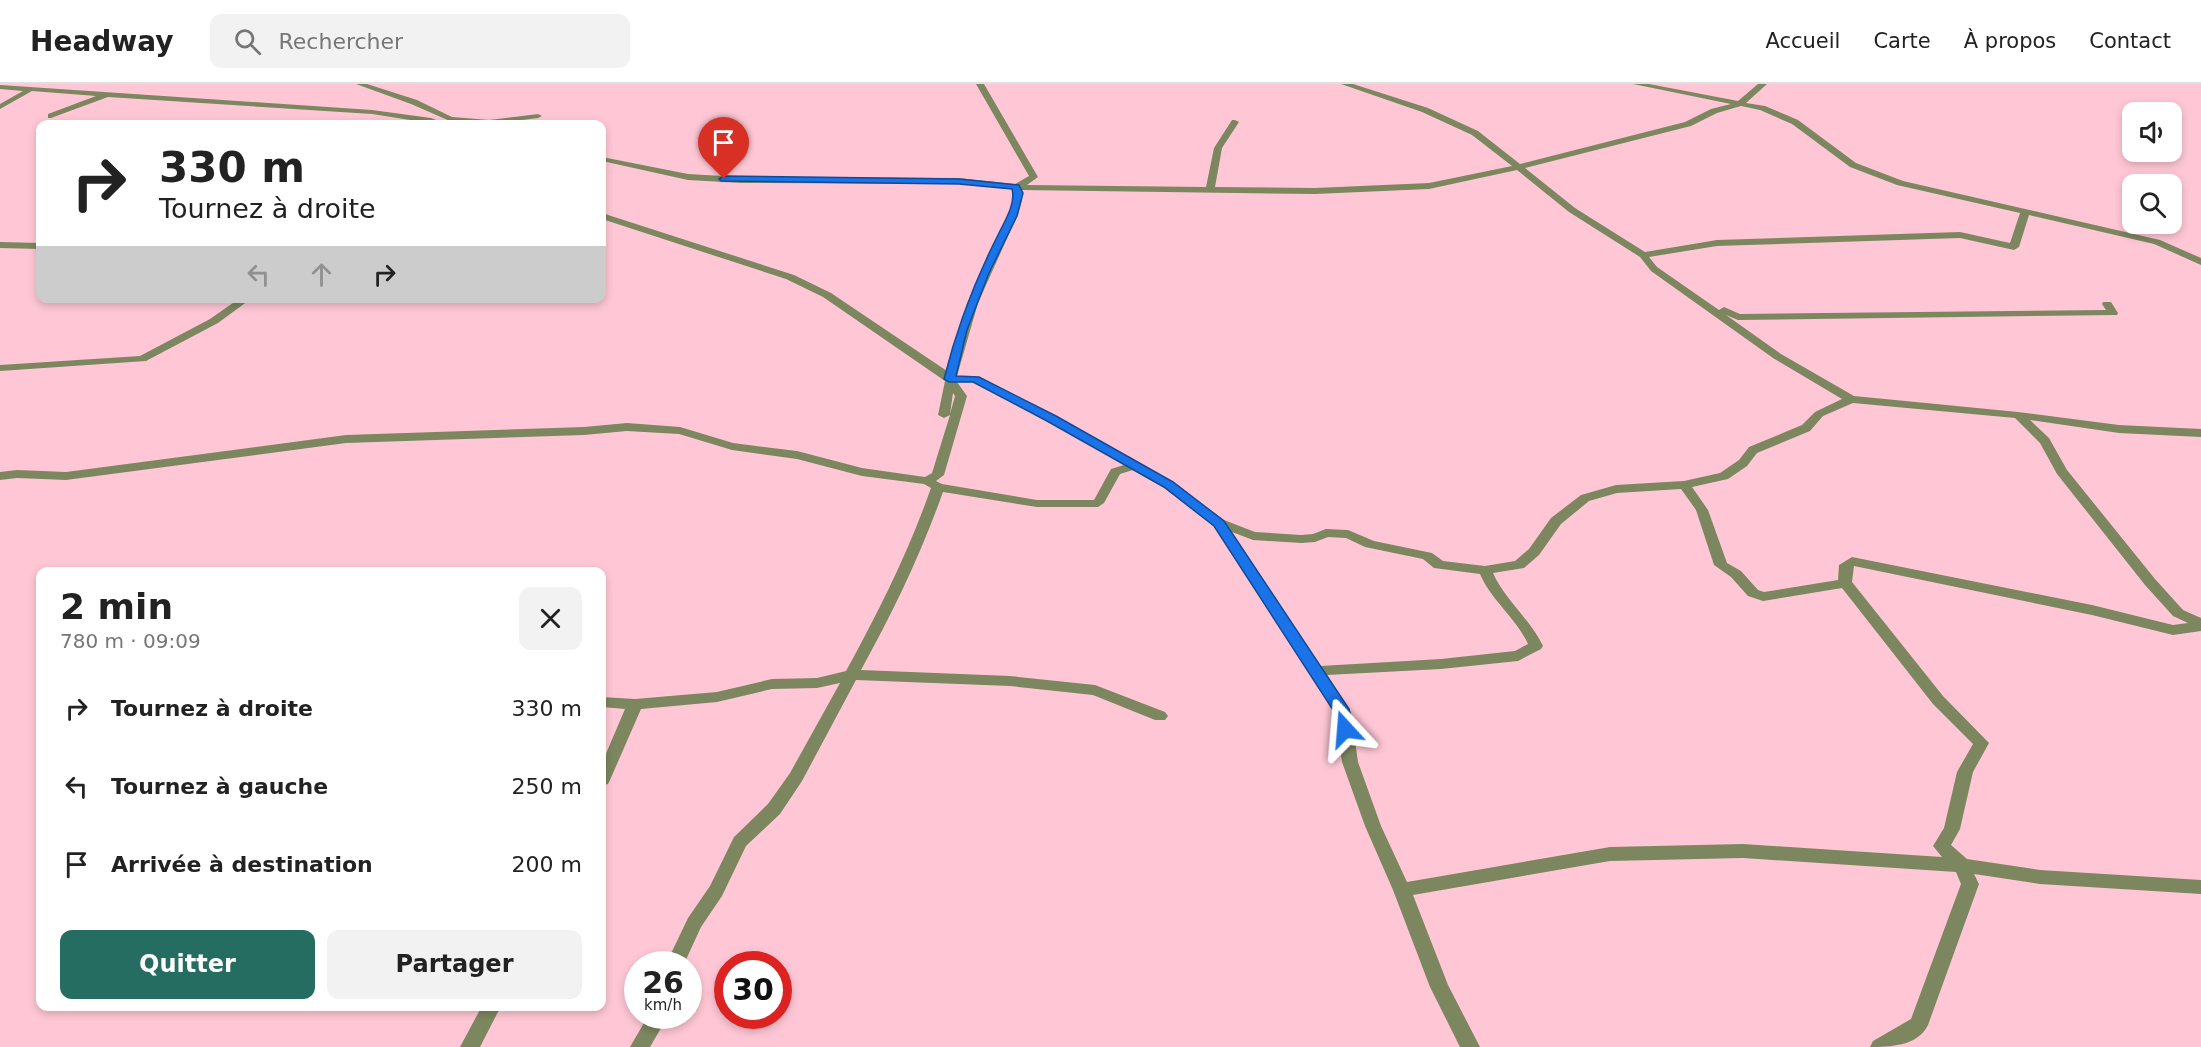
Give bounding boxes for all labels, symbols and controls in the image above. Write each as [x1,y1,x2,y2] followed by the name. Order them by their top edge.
[210,14,630,68] search box
[30,25,174,58] text: Headway
[231,25,264,58] icon: search
[279,29,403,54] text: Rechercher
[1765,29,1840,53] text: Accueil
[1873,29,1931,53] text: Carte
[1964,29,2056,53] text: À propos
[2089,29,2171,53] text: Contact
[2122,102,2182,234] map controls
[2122,102,2182,162] button: sound
[698,117,749,179] pin
[707,126,740,159] icon: arrive
[159,143,305,192] text: 330 m
[60,144,138,222] icon: right
[2122,174,2182,234] button: search
[159,193,376,224] text: Tournez à droite
[242,258,275,291] icon: left
[305,258,338,291] icon: ahead
[368,258,401,291] icon: right
[60,586,173,627] text: 2 min
[519,587,582,650] button: close
[60,629,201,653] text: 780 m · 09:09
[60,692,93,725] icon: right
[111,696,313,721] text: Tournez à droite
[512,696,582,721] text: 330 m
[1313,697,1377,761] position arrow
[60,770,93,803] icon: left
[111,774,328,799] text: Tournez à gauche
[512,774,582,799] text: 250 m
[60,848,93,881] icon: arrive
[111,852,373,877] text: Arrivée à destination
[512,852,582,877] text: 200 m
[60,930,315,999] button: Quitter
[327,930,582,999] button: Partager
[714,951,792,1029] speed limit sign: 30
[642,965,684,1000] text: 26
[644,996,682,1014] text: km/h

